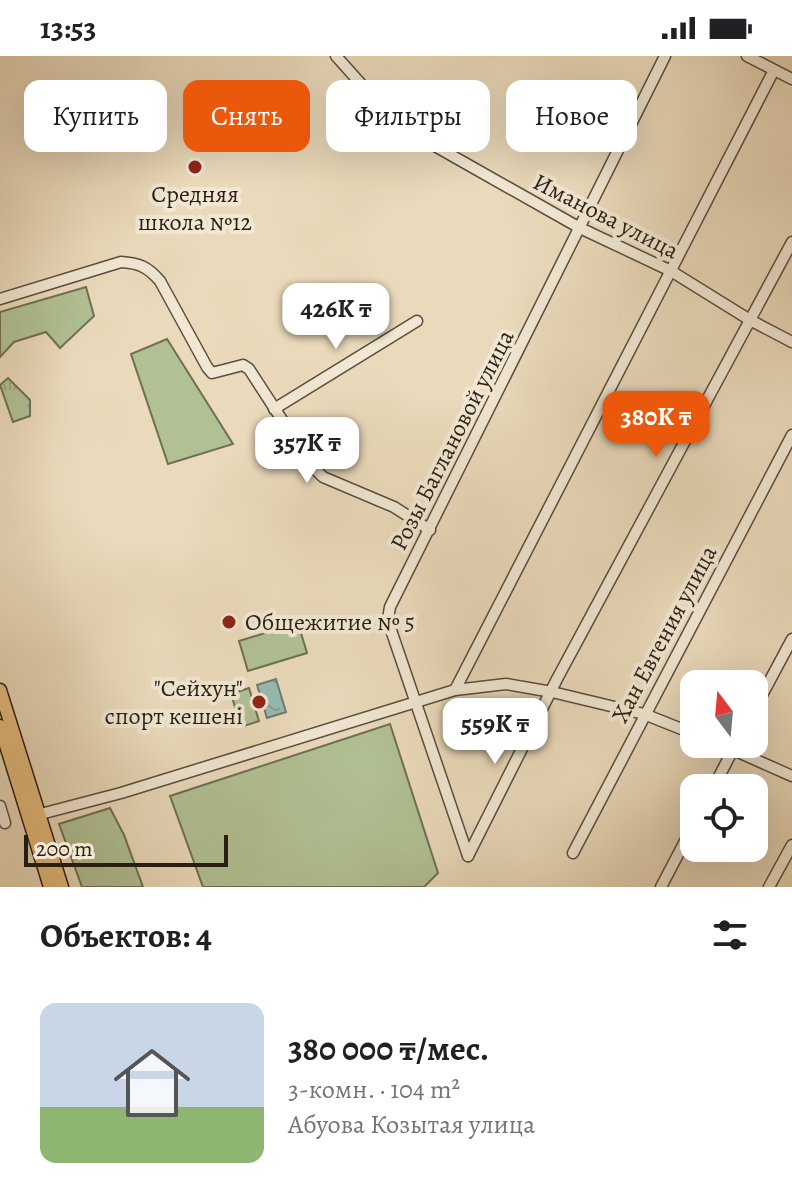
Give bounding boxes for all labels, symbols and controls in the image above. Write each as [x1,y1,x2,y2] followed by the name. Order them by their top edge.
[40,8,97,48] text: 13:53
[24,80,167,152] chip: Купить
[183,80,310,152] chip: Снять
[326,80,490,152] chip: Фильтры
[506,80,637,152] chip: Новое
[186,158,204,176] marker: Средняя школа №12
[528,166,684,266] street label: Иманова улица
[138,178,252,238] place label: Средняя школа №12
[271,283,401,351] pin: 426K ₸
[300,291,372,326] text: 426K ₸
[382,324,522,556] street label: Розы Баглановой улица
[591,391,721,459] pin: 380K ₸
[620,399,692,434] text: 380K ₸
[242,417,372,485] pin: 357K ₸
[273,425,341,460] text: 357K ₸
[604,540,724,728] street label: Хан Евгения улица
[245,606,415,638] place label: Общежитие № 5
[220,613,238,631] marker: Общежитие № 5
[680,670,768,758] north arrow
[680,670,768,862] map controls
[105,672,243,732] place label: "Сейхун" спорт кешені
[250,693,268,711] marker: "Сейхун" спорт кешені
[430,698,560,766] pin: 559K ₸
[461,706,529,741] text: 559K ₸
[680,774,768,862] button: locate
[24,831,228,867] scale bar
[36,834,93,864] text: 200 m
[40,912,212,959] text: Объектов: 4
[708,913,752,957] icon: filters
[288,1025,489,1072] text: 380 000 ₸/мес.
[104,1035,200,1131] icon: home
[288,1072,460,1107] text: 3-комн. · 104 m²
[288,1107,535,1142] text: Абуова Козытая улица

